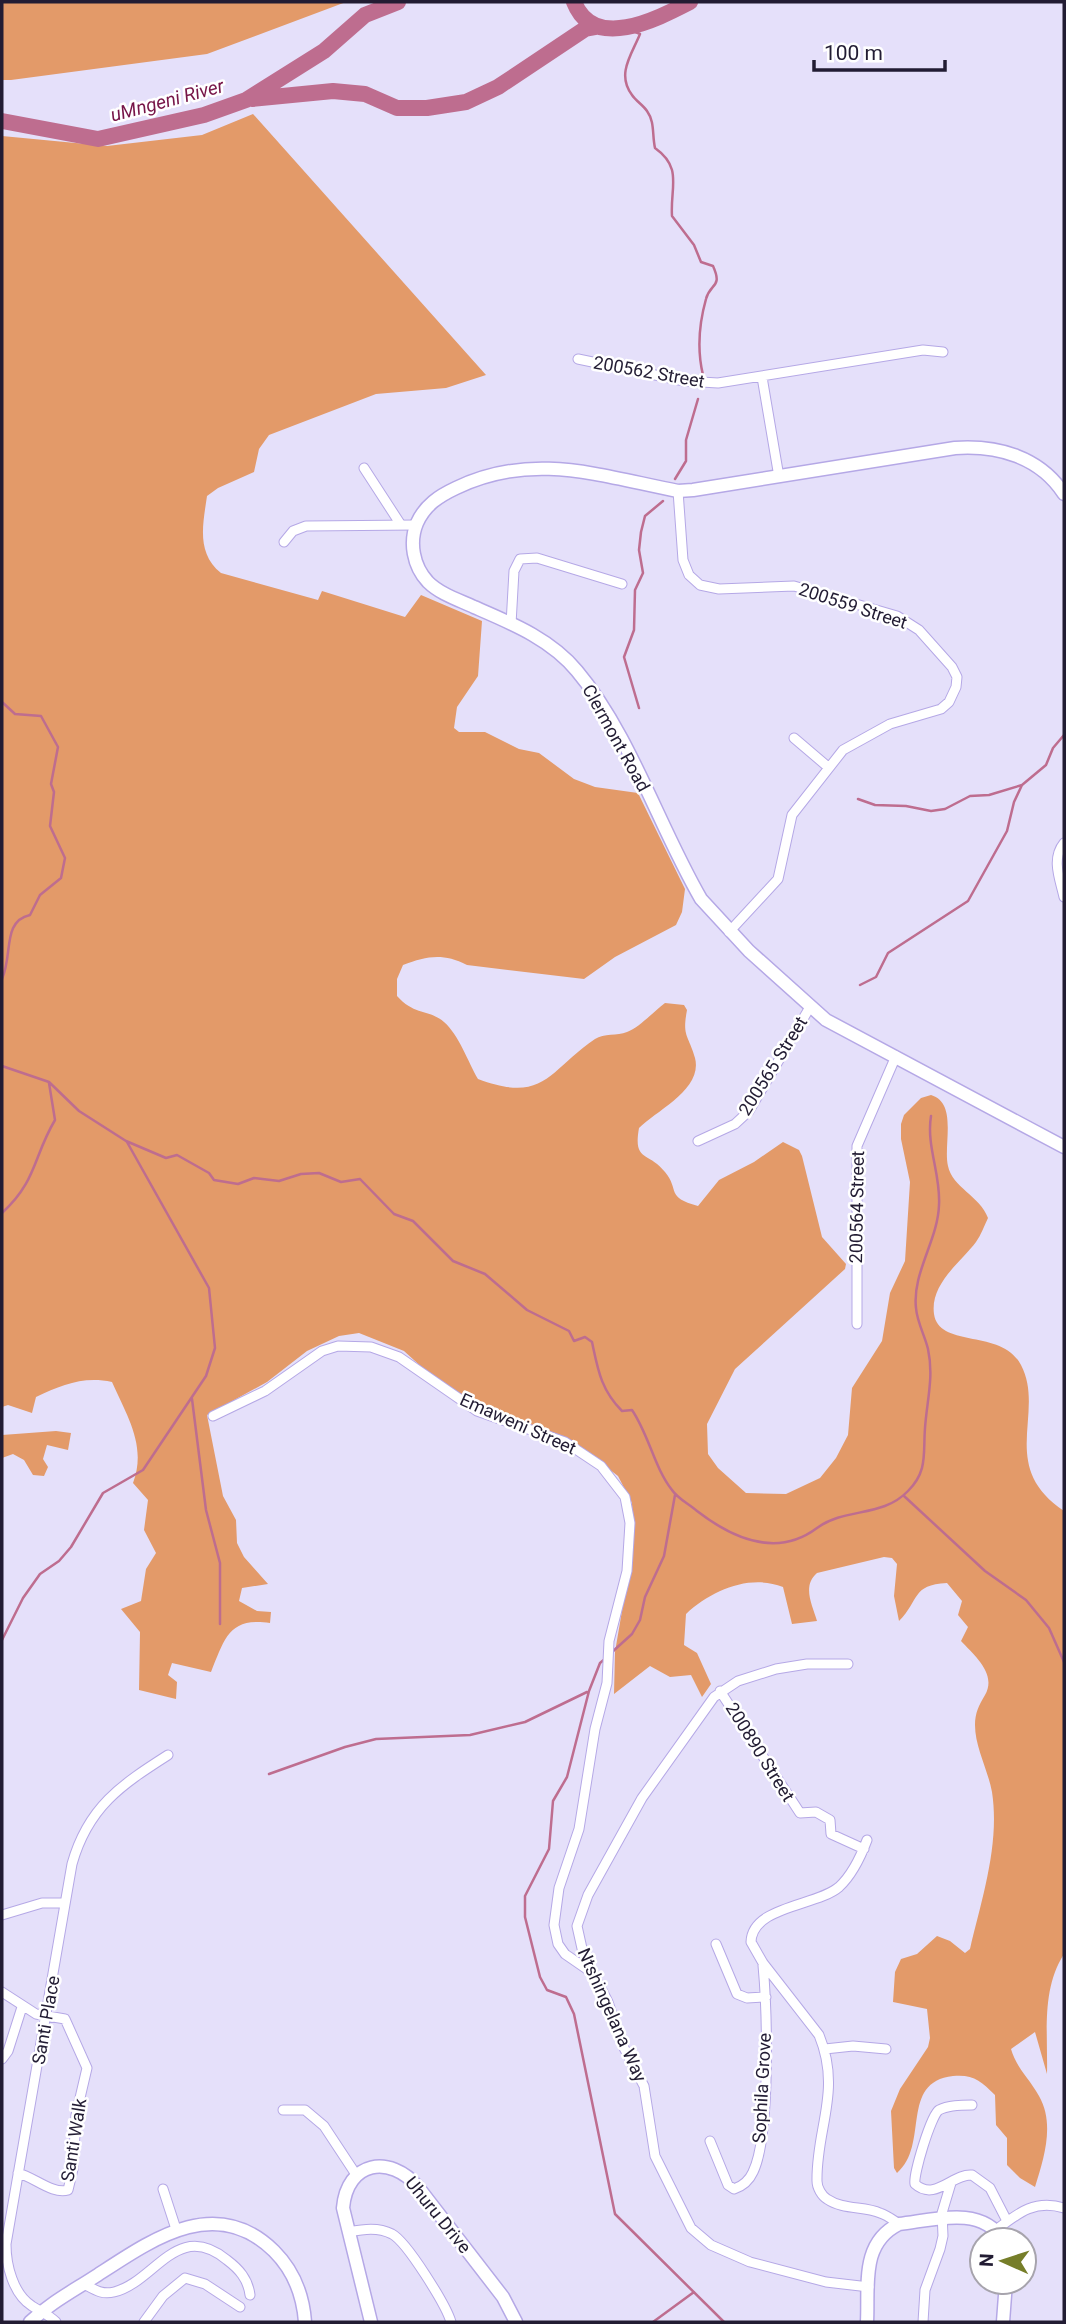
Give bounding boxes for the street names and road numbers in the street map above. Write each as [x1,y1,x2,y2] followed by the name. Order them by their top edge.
[592,351,706,392] street label: 200562 Street
[796,578,910,633] street label: 200559 Street
[578,680,655,795] street label: Clermont Road
[734,1012,811,1119] street label: 200565 Street
[845,1150,868,1263] street label: 200564 Street
[457,1388,580,1459] street label: Emaweni Street
[722,1698,799,1805] street label: 200890 Street
[574,1945,652,2085] street label: Ntshingelana Way
[27,1974,64,2066] street label: Santi Place
[748,2032,775,2144] street label: Sophila Grove
[57,2096,91,2183] street label: Santi Walk
[401,2172,476,2257] street label: Uhuru Drive

